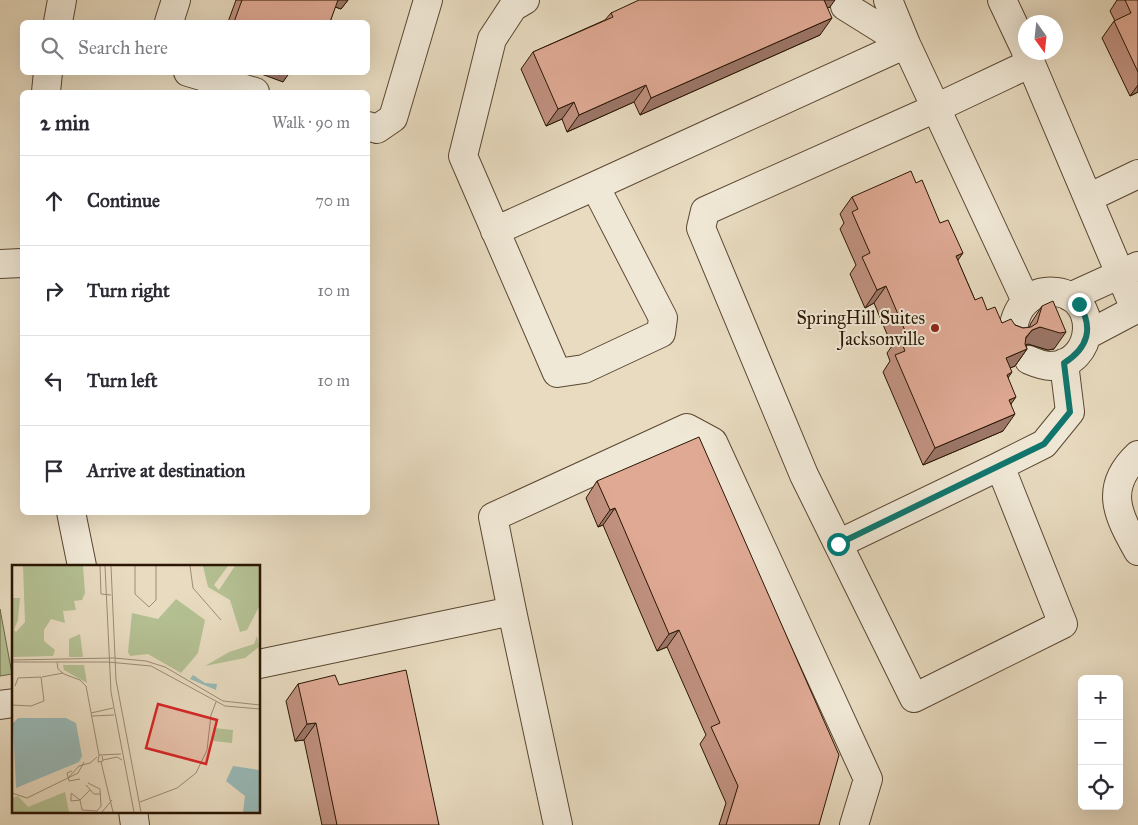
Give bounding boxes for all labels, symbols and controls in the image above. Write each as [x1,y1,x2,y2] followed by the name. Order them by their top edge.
[1018,15,1063,60] north arrow
[20,20,370,75] search box
[38,34,66,62] icon: search
[78,36,168,59] text: Search here
[40,110,90,136] text: 2 min
[272,113,350,132] text: Walk · 90 m
[40,187,68,215] icon: ahead
[87,189,160,212] text: Continue
[315,191,350,210] text: 70 m
[40,277,68,305] icon: right
[87,279,170,302] text: Turn right
[318,281,350,300] text: 10 m
[1068,293,1091,316] route end
[797,307,925,351] place label: SpringHill Suites Jacksonville
[929,322,941,334] marker: SpringHill Suites Jacksonville
[40,367,68,395] icon: left
[87,369,157,392] text: Turn left
[318,371,350,390] text: 10 m
[40,457,68,485] icon: arrive
[87,459,245,482] text: Arrive at destination
[827,533,850,556] route start
[12,565,260,812] inset map
[1078,675,1123,810] map controls
[1078,675,1123,720] button: +
[1078,720,1123,765] button: −
[1078,765,1123,810] button: locate

